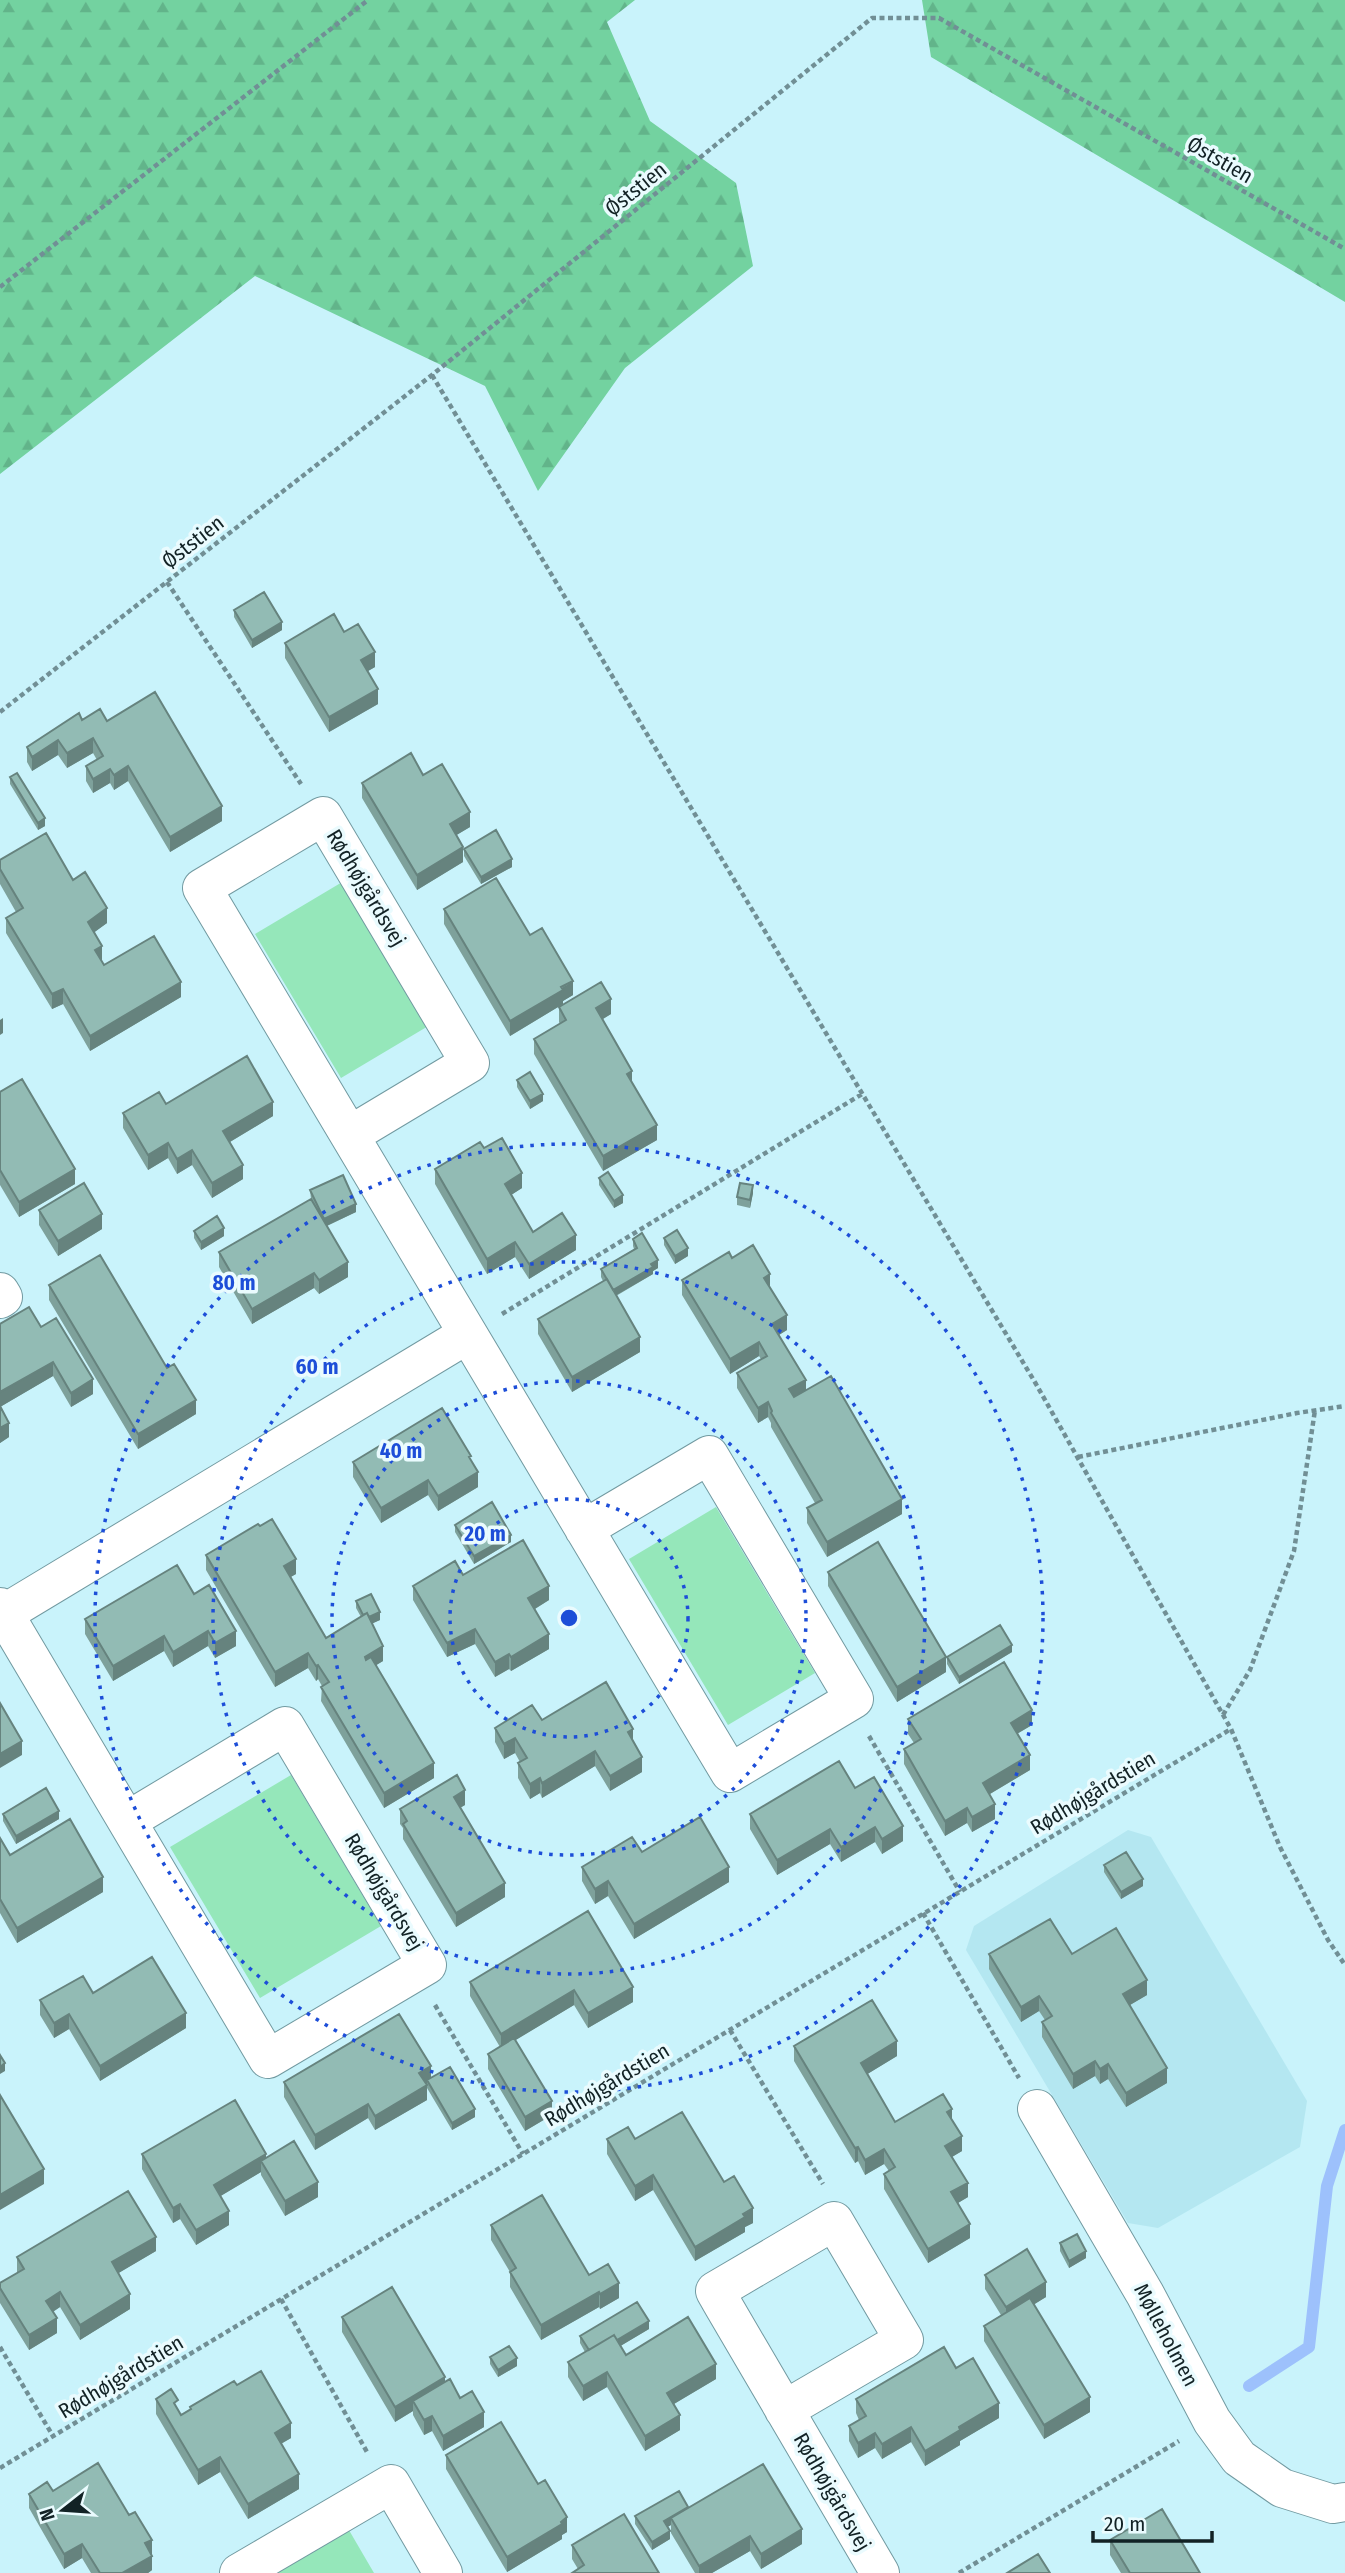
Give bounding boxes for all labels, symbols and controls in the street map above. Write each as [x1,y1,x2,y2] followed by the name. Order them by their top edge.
[1182,131,1258,189] street label: Øststien
[600,156,672,222] street label: Øststien
[157,510,229,574] street label: Øststien
[321,825,411,951] street label: Rødhøjgårdsvej
[213,1270,255,1296] text: 80 m
[296,1354,338,1380] text: 60 m
[380,1438,422,1464] text: 40 m
[463,1521,506,1547] text: 20 m
[557,1606,581,1630] centre of rings
[1026,1746,1160,1840] street label: Rødhøjgårdstien
[339,1829,429,1955] street label: Rødhøjgårdsvej
[540,2038,674,2132] street label: Rødhøjgårdstien
[1128,2279,1204,2391] street label: Mølleholmen
[54,2330,188,2424] street label: Rødhøjgårdstien
[788,2428,876,2556] street label: Rødhøjgårdsvej
[28,2475,98,2545] north arrow
[1093,2500,1212,2544] scale bar
[35,2506,60,2524] text: N
[1104,2511,1145,2537] text: 20 m

